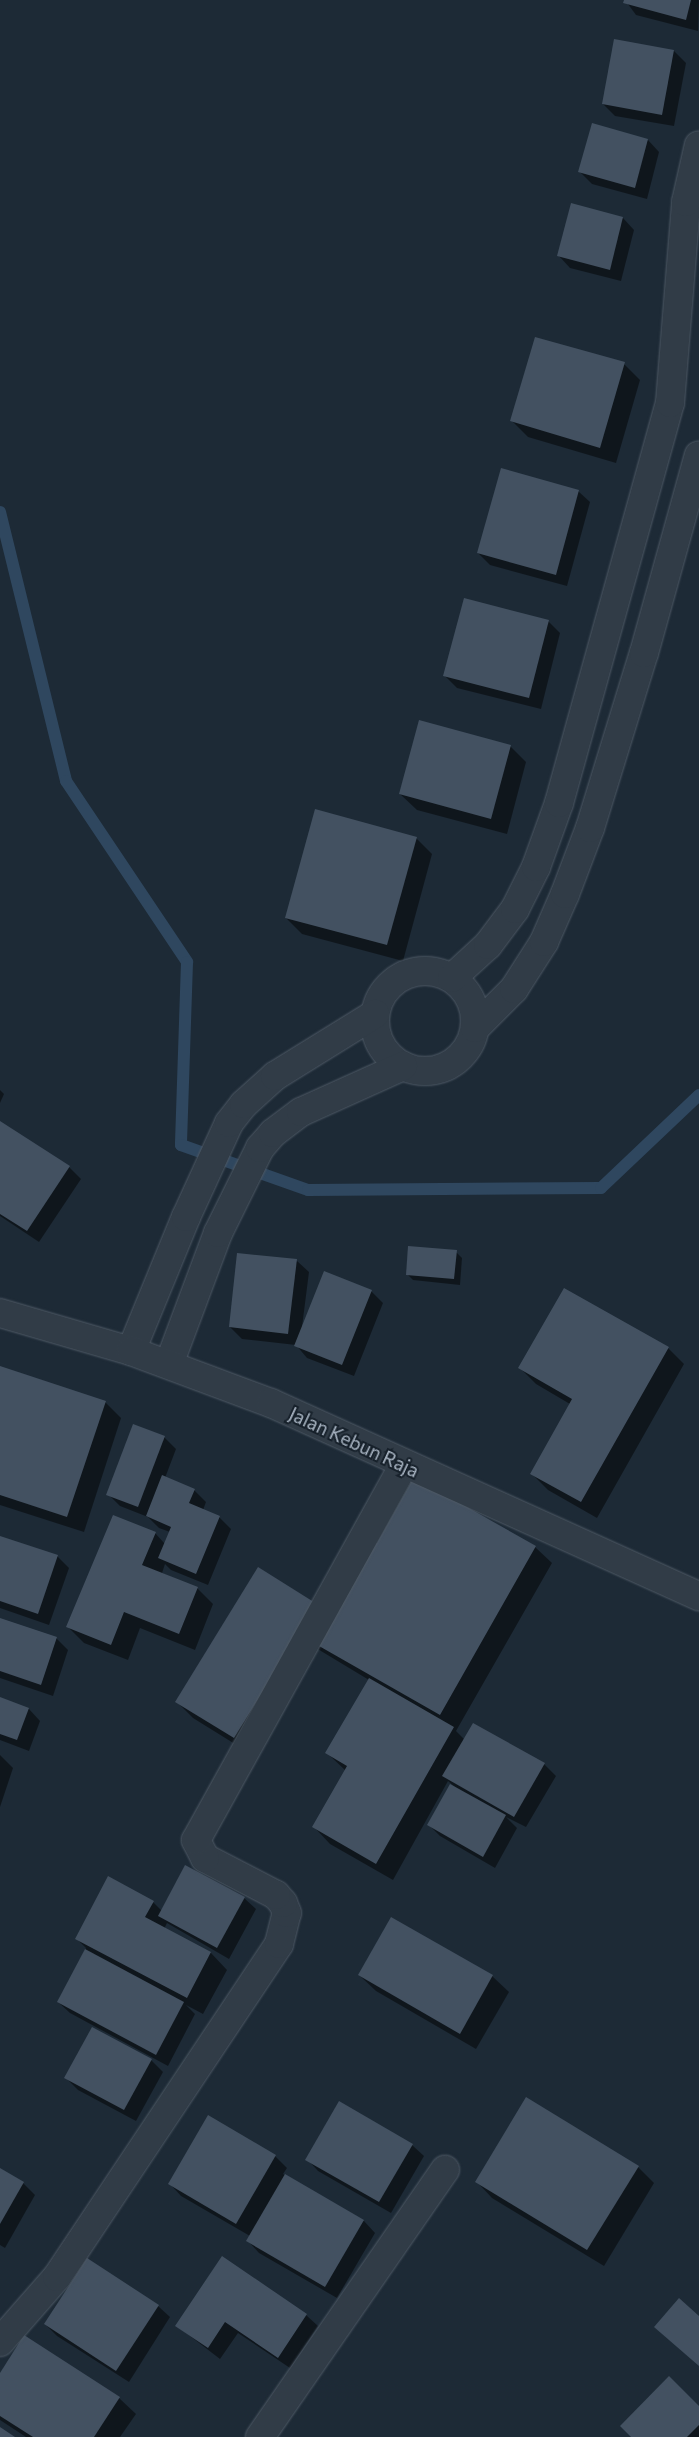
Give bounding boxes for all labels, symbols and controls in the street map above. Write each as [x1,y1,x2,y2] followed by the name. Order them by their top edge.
[285,1402,423,1482] street label: Jalan Kebun Raja

